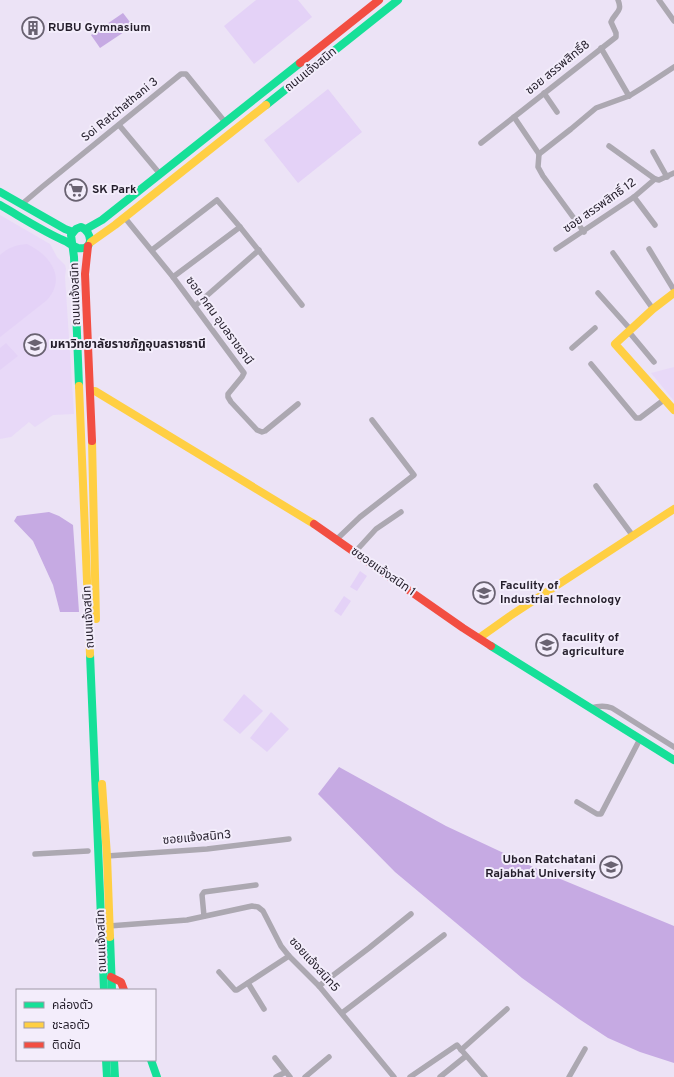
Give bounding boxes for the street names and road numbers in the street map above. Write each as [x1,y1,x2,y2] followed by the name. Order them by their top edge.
[522,37,594,99] street label: ซอย สรรพสิทธิ์8
[282,44,340,96] street label: ถนนแจ้งสนิท
[78,74,162,146] street label: Soi Ratchathani 3
[560,175,640,237] street label: ซอย สรรพสิทธิ์ 12
[67,262,85,326] street label: ถนนแจ้งสนิท
[182,274,256,368] street label: ซอย กศน อุบลราชธานี
[347,544,419,600] street label: ซซอยแจ้งสนิท 1
[79,585,99,649] street label: ถนนแจ้งสนิท
[162,827,232,849] street label: ซอยแจ้งสนิท3
[93,909,111,973] street label: ถนนแจ้งสนิท
[285,934,343,996] street label: ซอยแจ้งสนิท5

